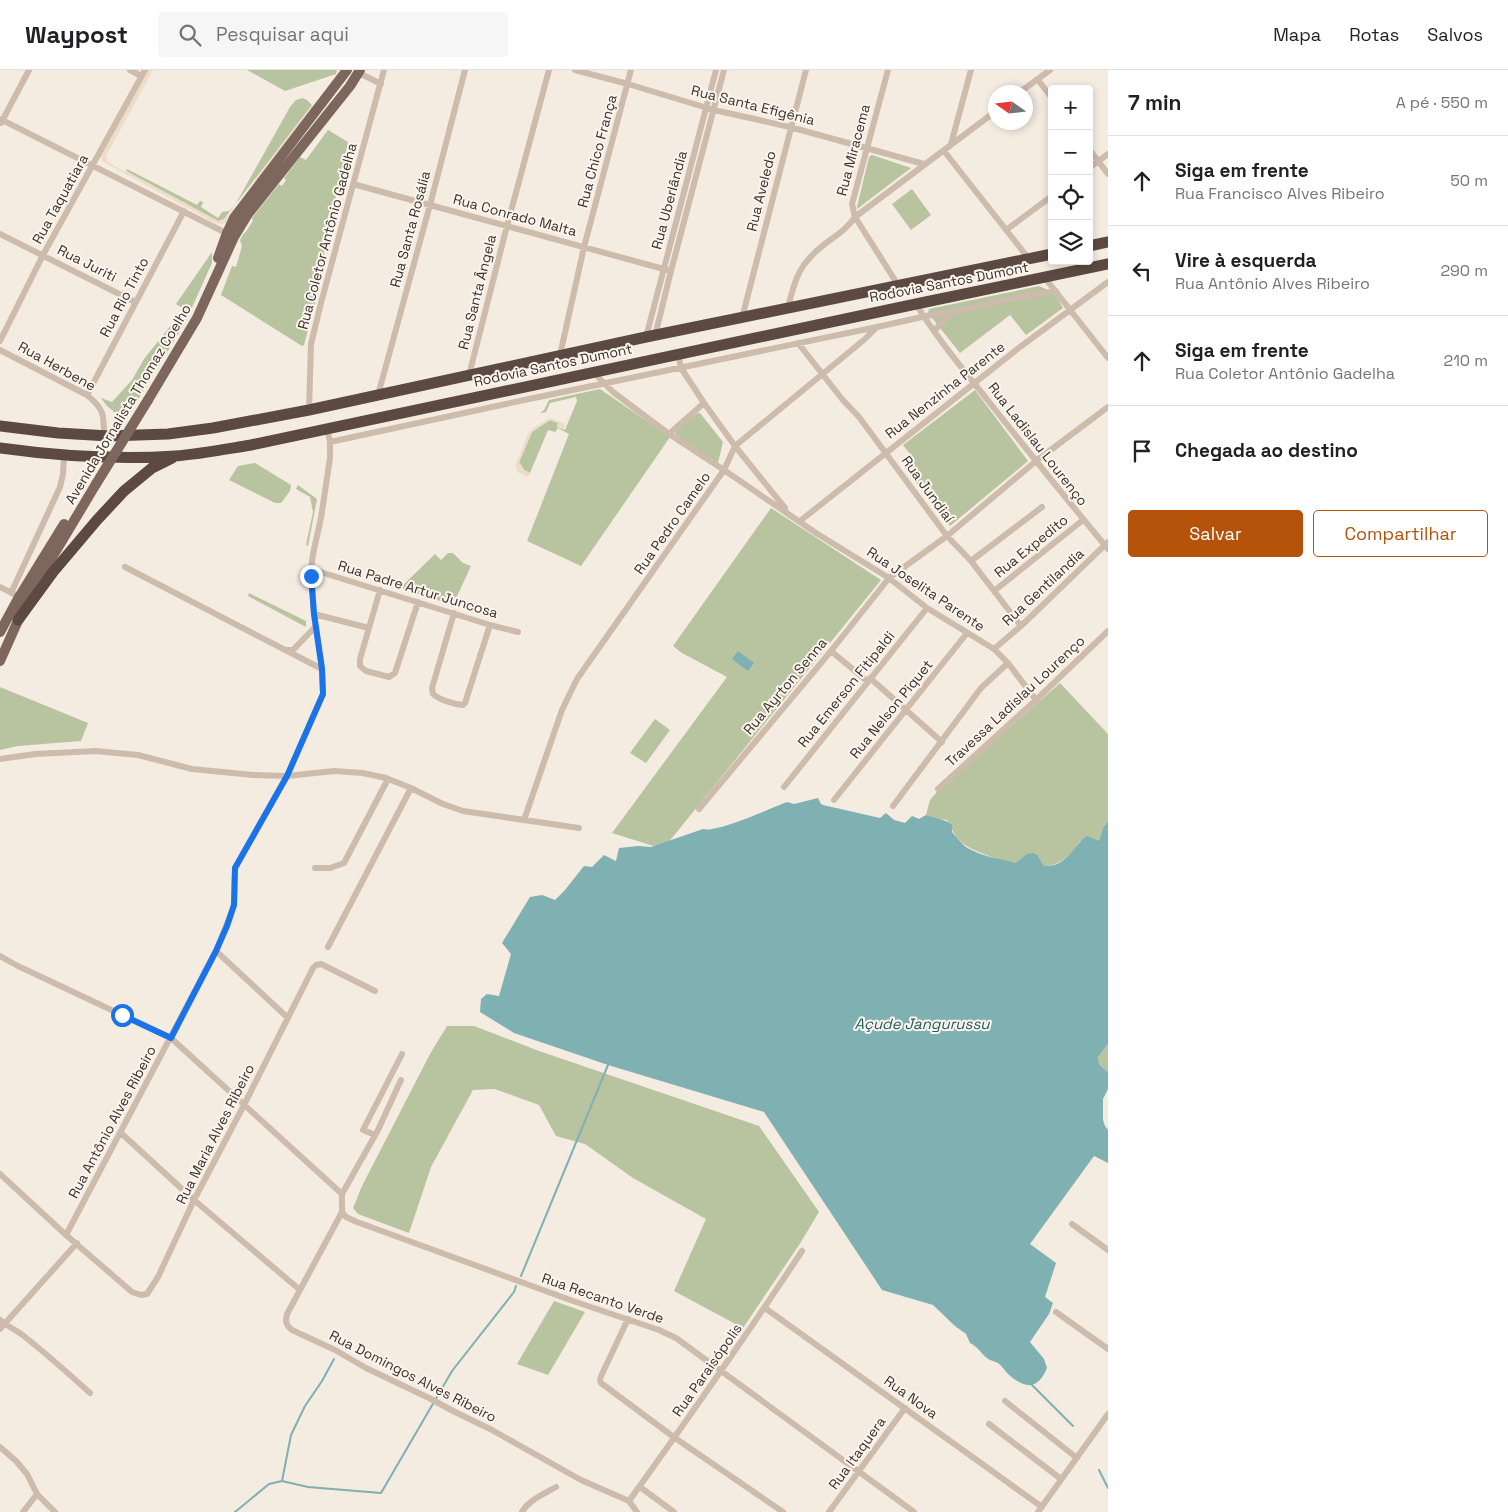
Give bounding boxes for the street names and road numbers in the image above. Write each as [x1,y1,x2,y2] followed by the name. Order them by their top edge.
[689,81,817,129] street label: Rua Santa Efigênia
[573,92,621,210] street label: Rua Chico França
[832,102,874,198] street label: Rua Miracema
[293,141,361,331] street label: Rua Coletor Antônio Gadelha
[647,149,691,251] street label: Rua Uberlândia
[742,149,780,233] street label: Rua Aveledo
[28,151,92,247] street label: Rua Taquatiara
[386,169,434,289] street label: Rua Santa Rosália
[451,190,579,240] street label: Rua Conrado Malta
[454,233,500,351] street label: Rua Santa Ângela
[54,240,120,286] street label: Rua Juriti
[95,254,153,340] street label: Rua Rio Tinto
[868,258,1030,306] street label: Rodovia Santos Dumont
[61,301,195,507] street label: Avenida Jornalista Thomaz Coelho
[15,337,99,395] street label: Rua Herbene
[881,338,1009,442] street label: Rua Nenzinha Parente
[472,339,634,391] street label: Rodovia Santos Dumont
[984,379,1092,509] street label: Rua Ladislau Lourenço
[898,452,959,526] street label: Rua Jundiaí
[630,468,714,578] street label: Rua Pedro Camelo
[990,511,1072,581] street label: Rua Expedito
[863,543,989,635] street label: Rua Joselita Parente
[998,544,1088,630] street label: Rua Gentilandia
[336,556,500,622] street label: Rua Padre Artur Juncosa
[794,627,898,751] street label: Rua Emerson Fitipaldi
[941,632,1089,770] street label: Travessa Ladislau Lourenço
[739,634,831,738] street label: Rua Ayrton Senna
[846,656,936,762] street label: Rua Nelson Piquet
[64,1043,160,1201] street label: Rua Antônio Alves Ribeiro
[172,1061,258,1207] street label: Rua Maria Alves Ribeiro
[540,1269,666,1327] street label: Rua Recanto Verde
[668,1320,746,1420] street label: Rua Paraisópolis
[327,1326,499,1426] street label: Rua Domingos Alves Ribeiro
[881,1371,941,1423] street label: Rua Nova
[825,1413,889,1493] street label: Rua Itaquera

